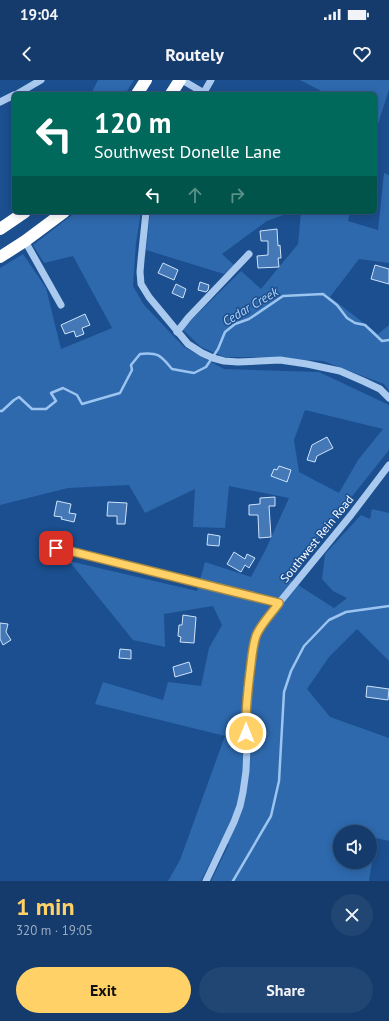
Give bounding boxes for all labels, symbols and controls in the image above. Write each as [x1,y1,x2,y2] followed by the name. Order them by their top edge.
[20,5,58,24] text: 19:04
[16,43,38,65] icon: back
[165,43,224,66] text: Routely
[351,43,373,65] icon: heart
[94,104,171,141] text: 120 m
[28,108,80,160] icon: left
[94,140,281,163] text: Southwest Donelle Lane
[142,184,164,206] icon: left
[184,184,206,206] icon: ahead
[226,184,248,206] icon: right
[219,283,282,330] water label: Cedar Creek
[277,492,356,585] street label: Southwest Rein Road
[39,531,73,565] pin
[45,537,67,559] icon: arrive
[225,712,267,754] position arrow
[333,825,377,869] map controls
[333,825,377,869] button: sound
[16,891,75,922] text: 1 min
[331,894,373,936] button: close
[16,922,93,939] text: 320 m · 19:05
[16,967,191,1013] button: Exit
[199,967,373,1013] button: Share

